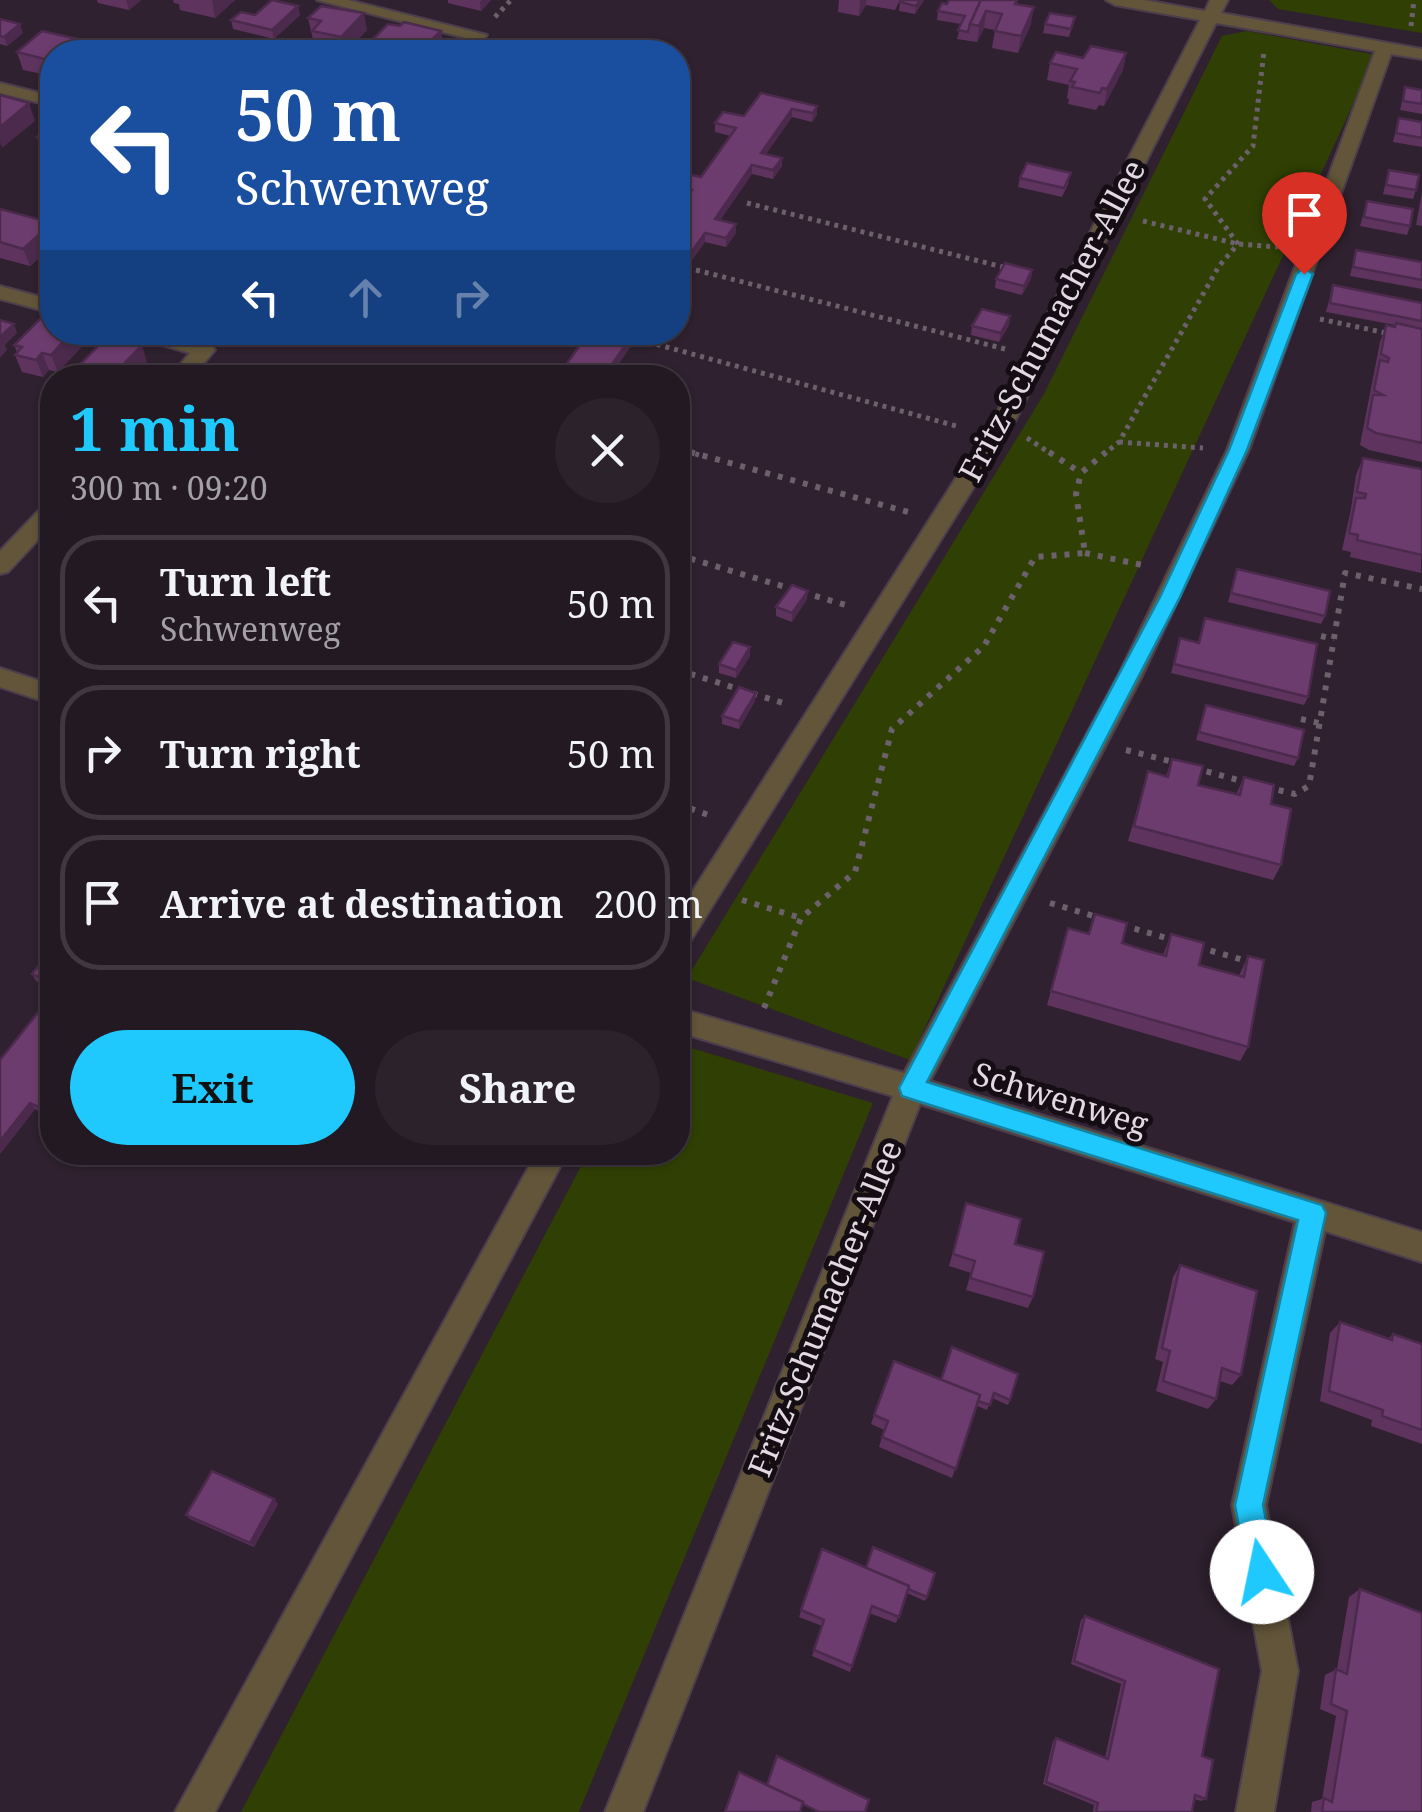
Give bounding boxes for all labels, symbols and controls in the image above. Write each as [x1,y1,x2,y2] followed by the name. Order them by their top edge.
[235,66,401,162] text: 50 m
[70,80,200,210] icon: left
[948,152,1154,488] street label: Fritz-Schumacher-Allee
[235,157,489,218] text: Schwenweg
[1262,172,1347,275] pin
[1277,187,1332,242] icon: arrive
[233,270,288,325] icon: left
[338,270,393,325] icon: ahead
[443,270,498,325] icon: right
[70,387,240,469] text: 1 min
[555,398,660,503] button: close
[70,466,268,509] text: 300 m · 09:20
[160,555,331,607] text: Turn left
[75,575,130,630] icon: left
[567,577,655,629] text: 50 m
[160,607,341,650] text: Schwenweg
[75,725,130,780] icon: right
[160,727,361,779] text: Turn right
[567,727,655,779] text: 50 m
[75,875,130,930] icon: arrive
[160,877,564,929] text: Arrive at destination
[594,877,703,929] text: 200 m
[70,1030,355,1145] button: Exit
[375,1030,660,1145] button: Share
[968,1051,1154,1145] street label: Schwenweg
[737,1134,911,1482] street label: Fritz-Schumacher-Allee
[1210,1520,1314,1624] position arrow

